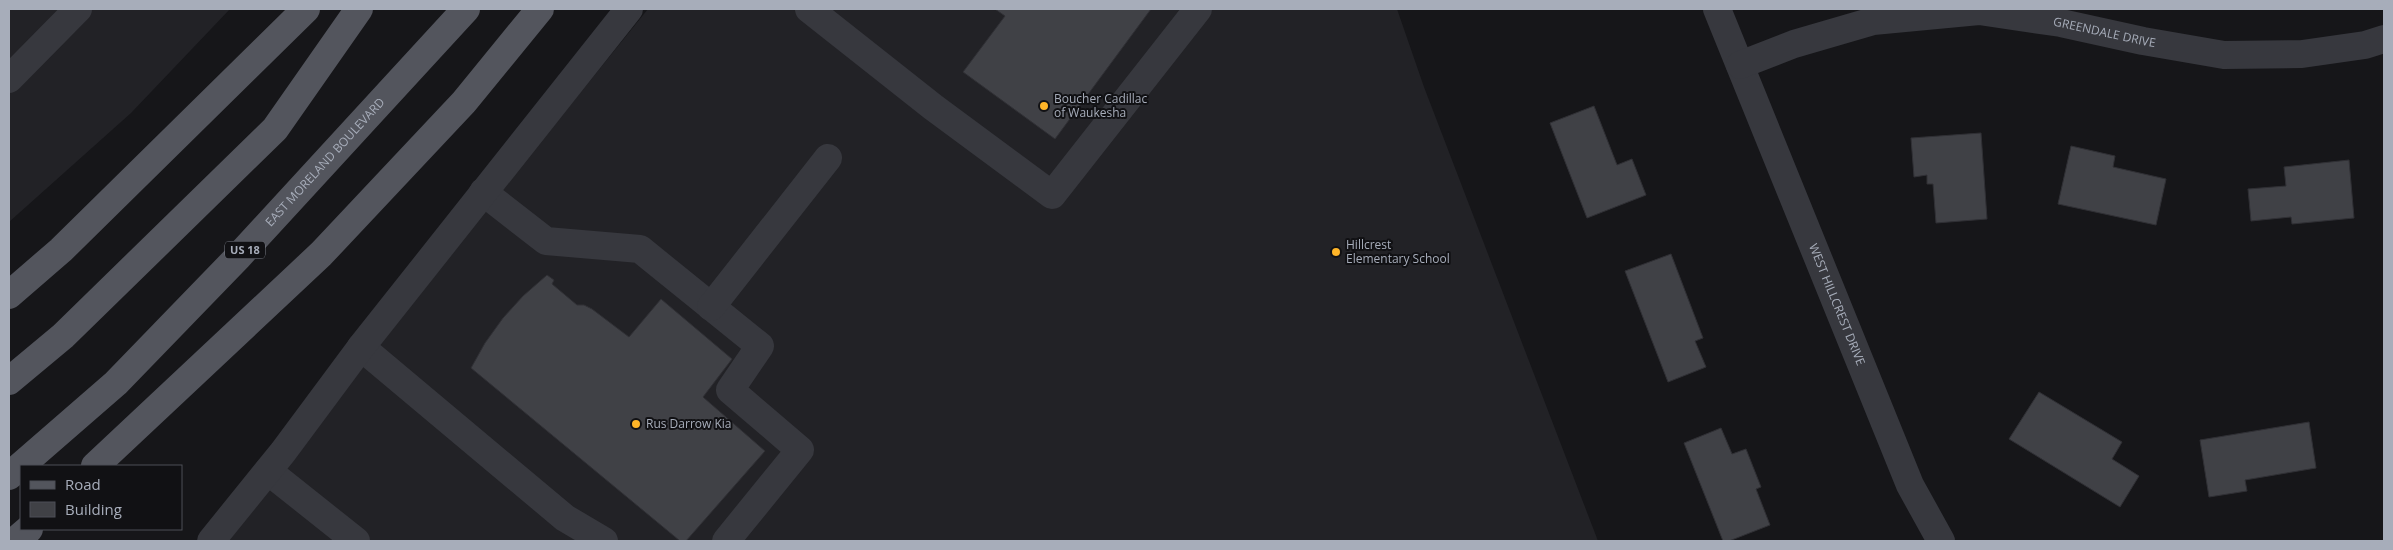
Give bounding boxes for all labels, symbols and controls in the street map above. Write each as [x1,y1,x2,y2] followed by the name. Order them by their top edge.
[2052,13,2157,51] street label: GREENDALE DRIVE
[1054,90,1148,121] place label: Boucher Cadillac of Waukesha
[261,94,388,230] street label: EAST MORELAND BOULEVARD
[1038,100,1050,112] marker: Boucher Cadillac of Waukesha
[1346,236,1450,267] place label: Hillcrest Elementary School
[1805,241,1870,368] street label: WEST HILLCREST DRIVE
[225,242,265,258] road number: US 18
[1330,246,1342,258] marker: Hillcrest Elementary School
[646,415,731,432] place label: Rus Darrow Kia
[630,418,642,430] marker: Rus Darrow Kia
[20,465,182,530] legend
[65,474,101,494] text: Road
[65,499,122,519] text: Building

